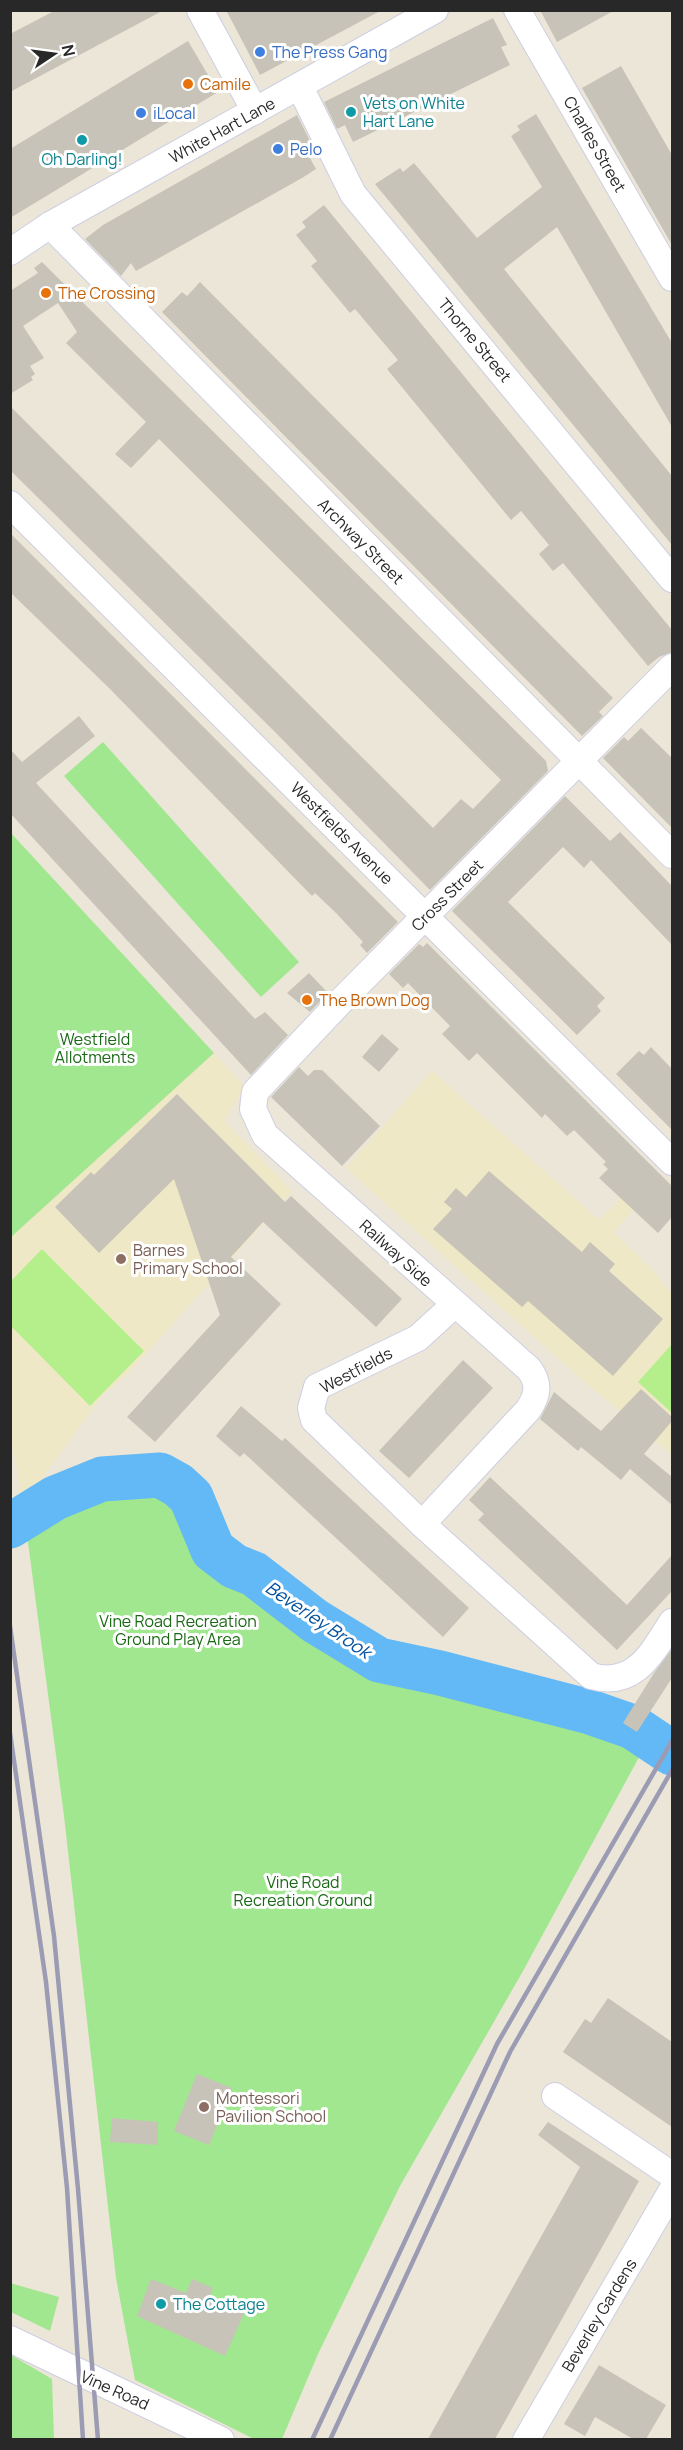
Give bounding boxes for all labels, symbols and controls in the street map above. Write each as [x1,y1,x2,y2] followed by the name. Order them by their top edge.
[24,24,84,84] north arrow
[272,41,387,63] place label: The Press Gang
[57,43,81,59] text: N
[253,45,267,59] marker: The Press Gang
[200,73,251,95] place label: Camile
[181,77,195,91] marker: Camile
[165,92,279,168] street label: White Hart Lane
[363,92,465,132] place label: Vets on White Hart Lane
[559,92,631,196] street label: Charles Street
[153,102,196,124] place label: iLocal
[344,105,358,119] marker: Vets on White Hart Lane
[134,106,148,120] marker: iLocal
[75,133,89,147] marker: Oh Darling!
[290,138,322,160] place label: Pelo
[271,142,285,156] marker: Pelo
[41,148,123,170] place label: Oh Darling!
[58,282,156,304] place label: The Crossing
[39,286,53,300] marker: The Crossing
[433,293,517,387] street label: Thorne Street
[313,493,409,589] street label: Archway Street
[286,777,398,889] street label: Westfields Avenue
[406,854,488,936] street label: Cross Street
[319,989,430,1011] place label: The Brown Dog
[300,993,314,1007] marker: The Brown Dog
[55,1028,135,1068] park label: Westfield Allotments
[355,1214,437,1292] street label: Railway Side
[133,1239,243,1279] place label: Barnes Primary School
[114,1252,128,1266] marker: Barnes Primary School
[316,1342,396,1398] street label: Westfields
[261,1575,378,1665] water label: Beverley Brook
[99,1610,257,1650] park label: Vine Road Recreation Ground Play Area
[233,1871,373,1911] park label: Vine Road Recreation Ground
[216,2087,326,2127] place label: Montessori Pavilion School
[197,2100,211,2114] marker: Montessori Pavilion School
[556,2254,642,2376] street label: Beverley Gardens
[173,2293,265,2315] place label: The Cottage
[154,2297,168,2311] marker: The Cottage
[77,2365,153,2415] street label: Vine Road

